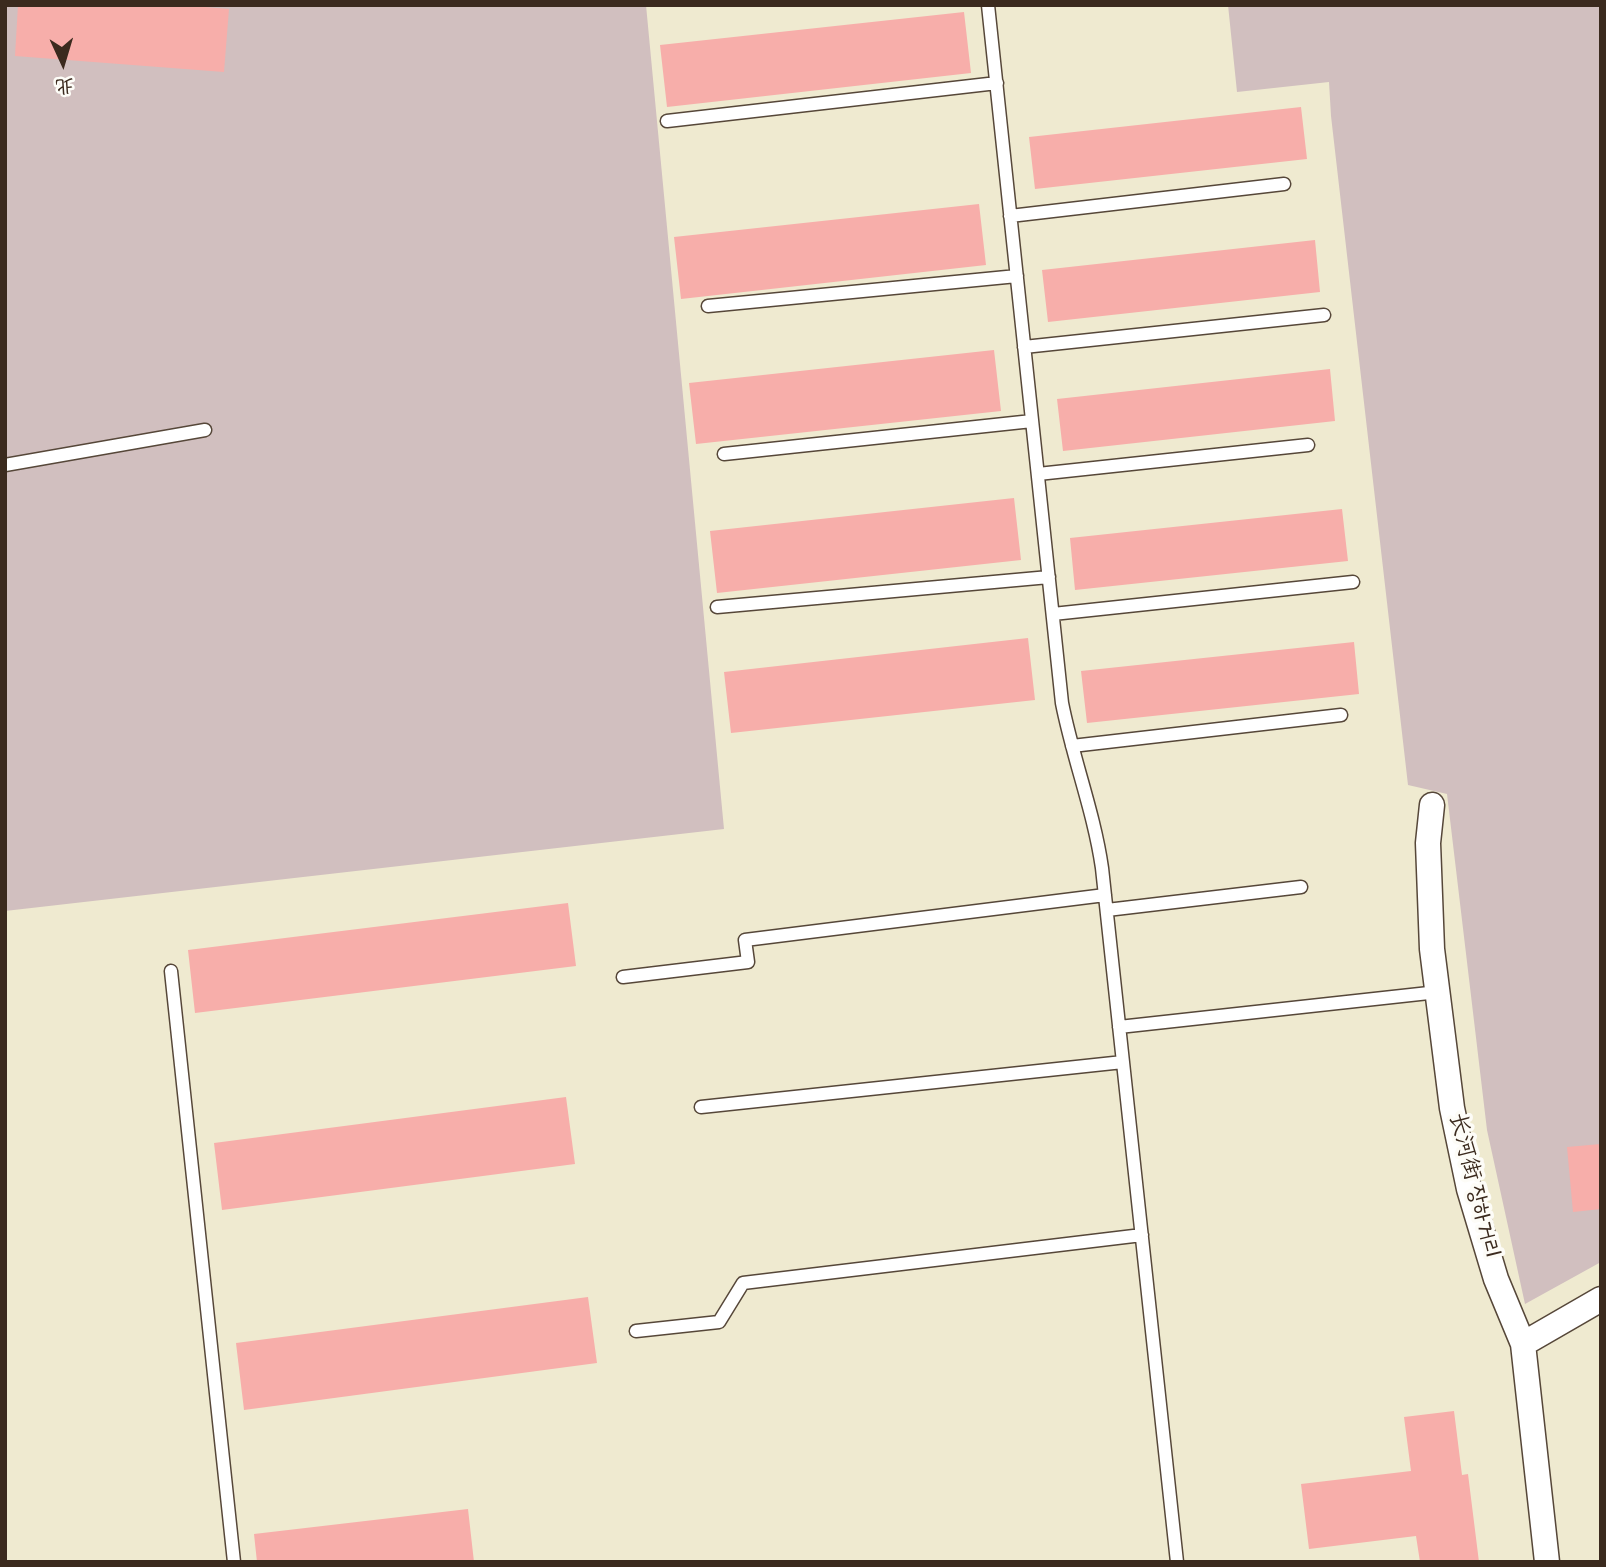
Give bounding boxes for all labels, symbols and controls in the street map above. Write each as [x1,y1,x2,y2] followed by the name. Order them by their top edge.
[28,28,98,98] north arrow
[54,70,75,99] text: 北
[1441,1110,1503,1262] street label: 长河街 장하거리

